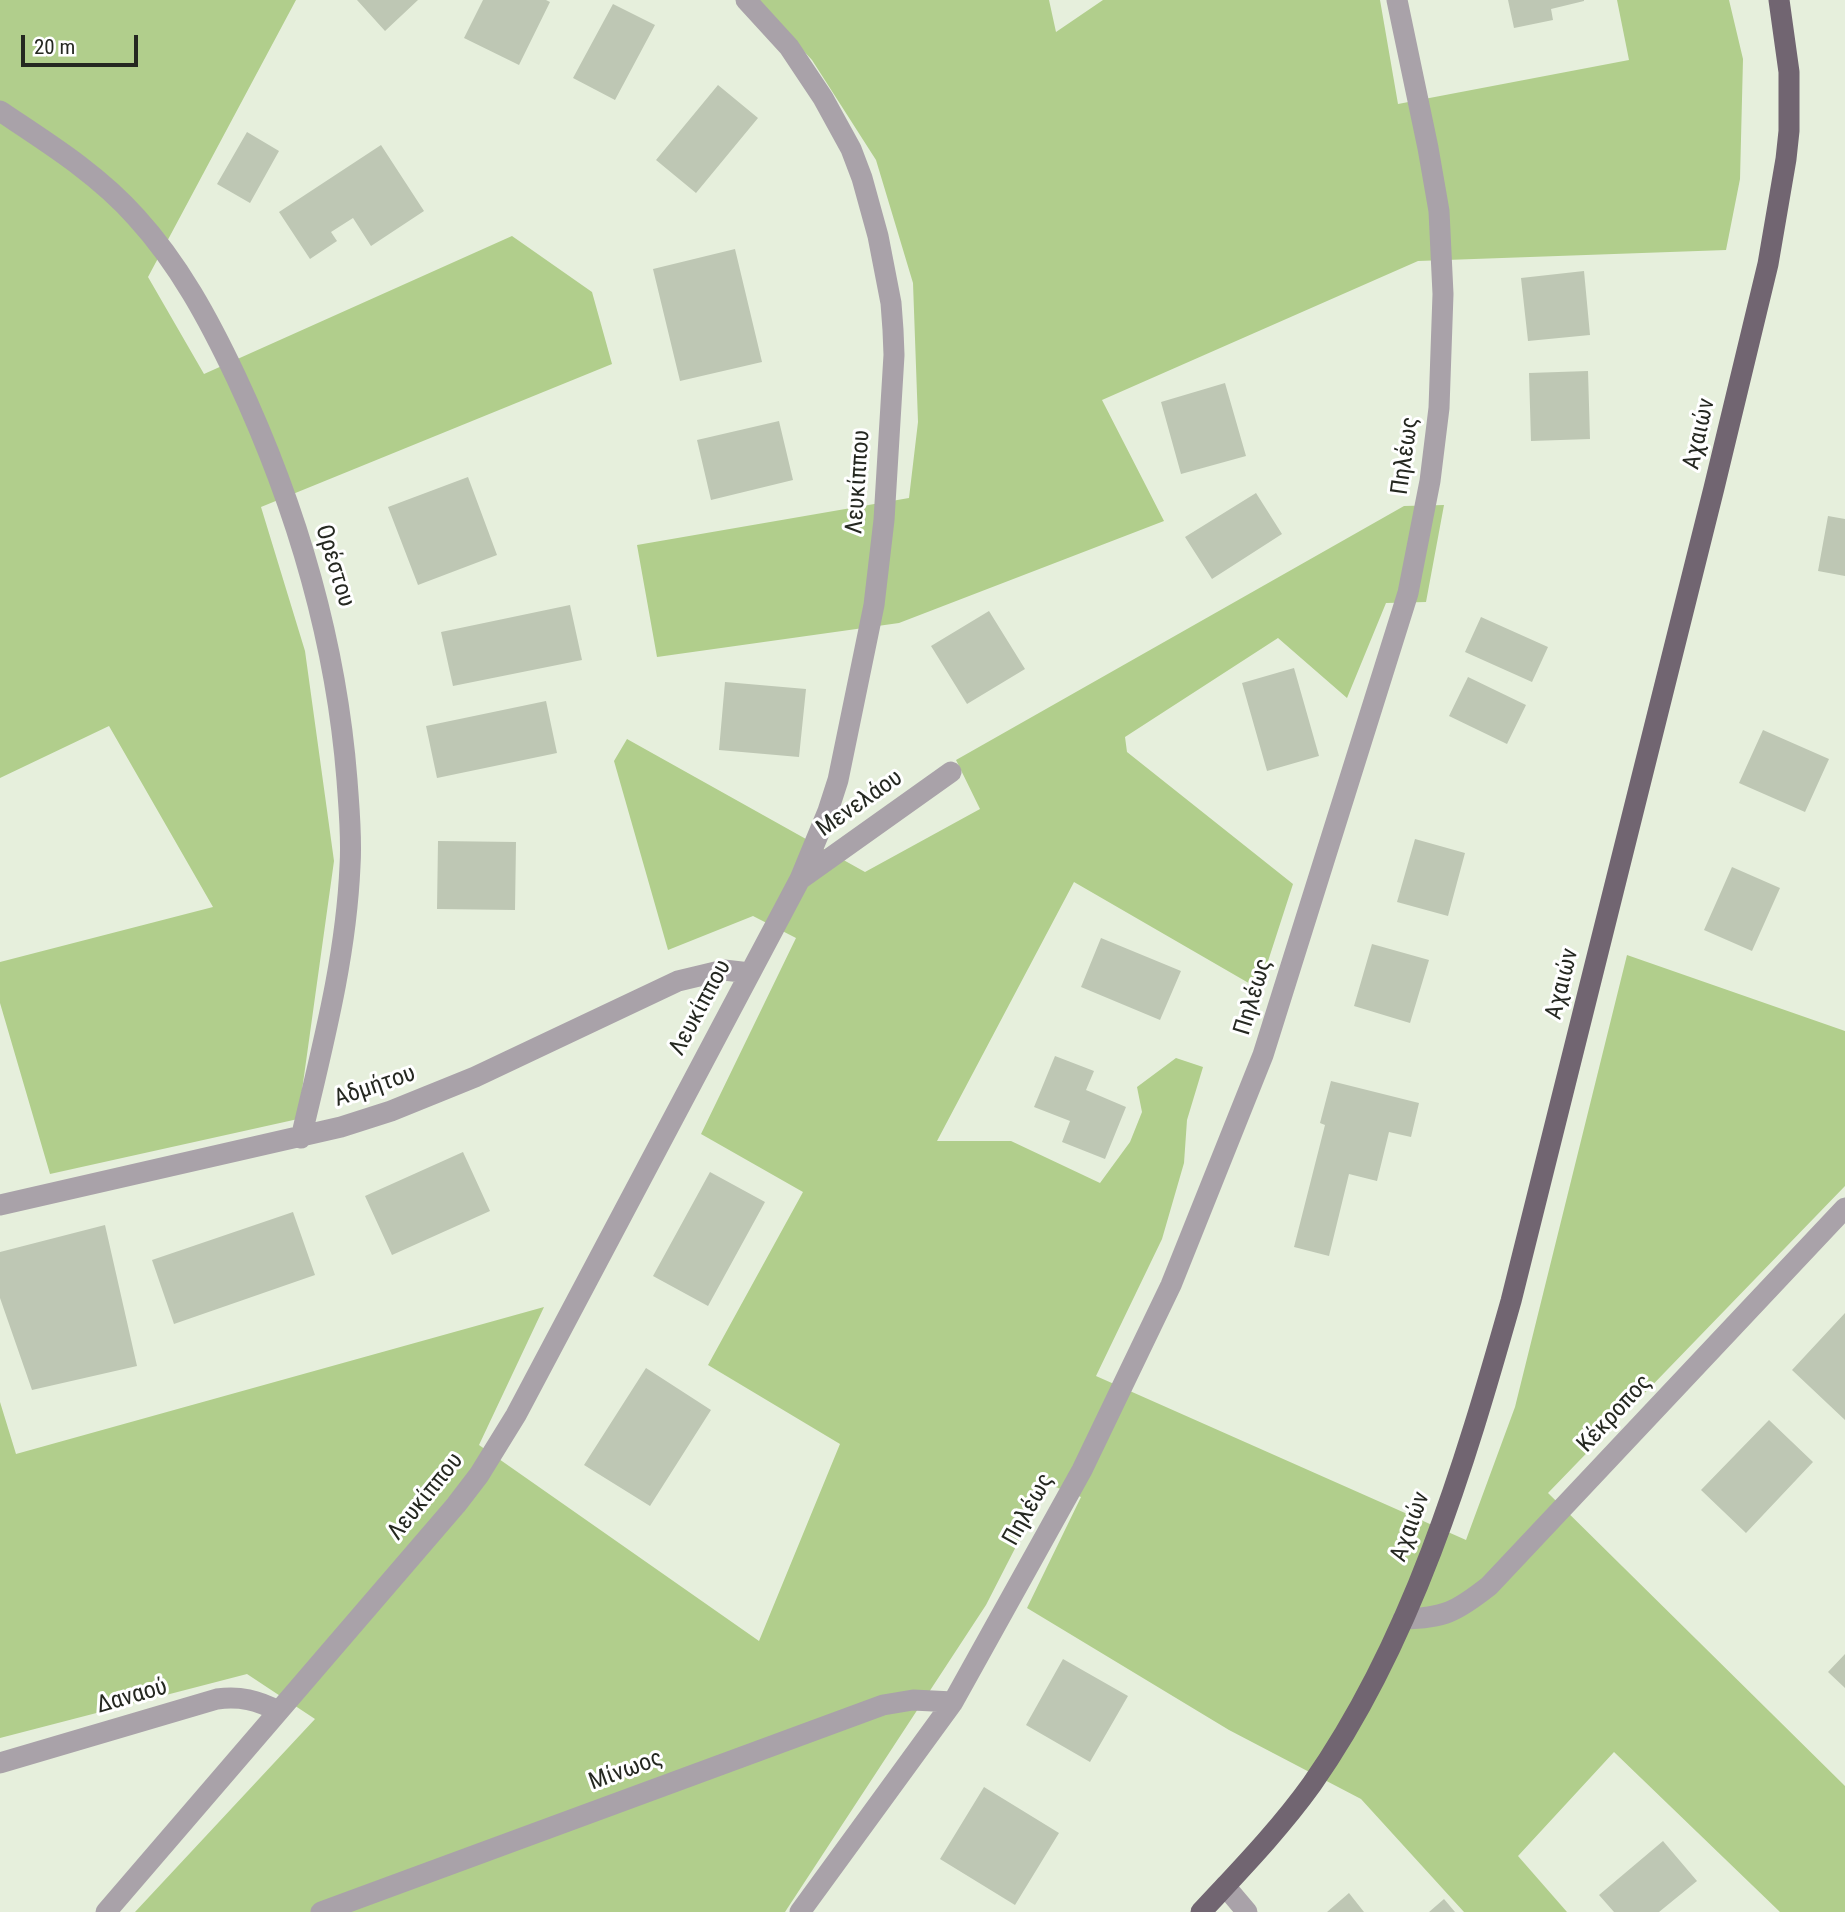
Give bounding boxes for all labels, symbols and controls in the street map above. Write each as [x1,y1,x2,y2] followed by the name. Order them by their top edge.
[24,21,142,65] scale bar
[34,35,75,59] text: 20 m
[1678,396,1722,472] street label: Αχαιών
[1386,415,1426,497] street label: Πηλέως
[841,429,877,535] street label: Λευκίππου
[308,522,360,610] street label: Ορέστου
[812,764,908,844] street label: Μενελάου
[1540,946,1586,1022] street label: Αχαιών
[664,955,738,1061] street label: Λευκίππου
[1229,955,1279,1039] street label: Πηλέως
[331,1060,419,1114] street label: Αδμήτου
[1572,1369,1658,1459] street label: Κέκροπος
[382,1447,470,1547] street label: Λευκίππου
[997,1469,1061,1551] street label: Πηλέως
[1385,1488,1437,1566] street label: Αχαιών
[93,1673,171,1721] street label: Δαναού
[585,1744,667,1798] street label: Μίνωος

